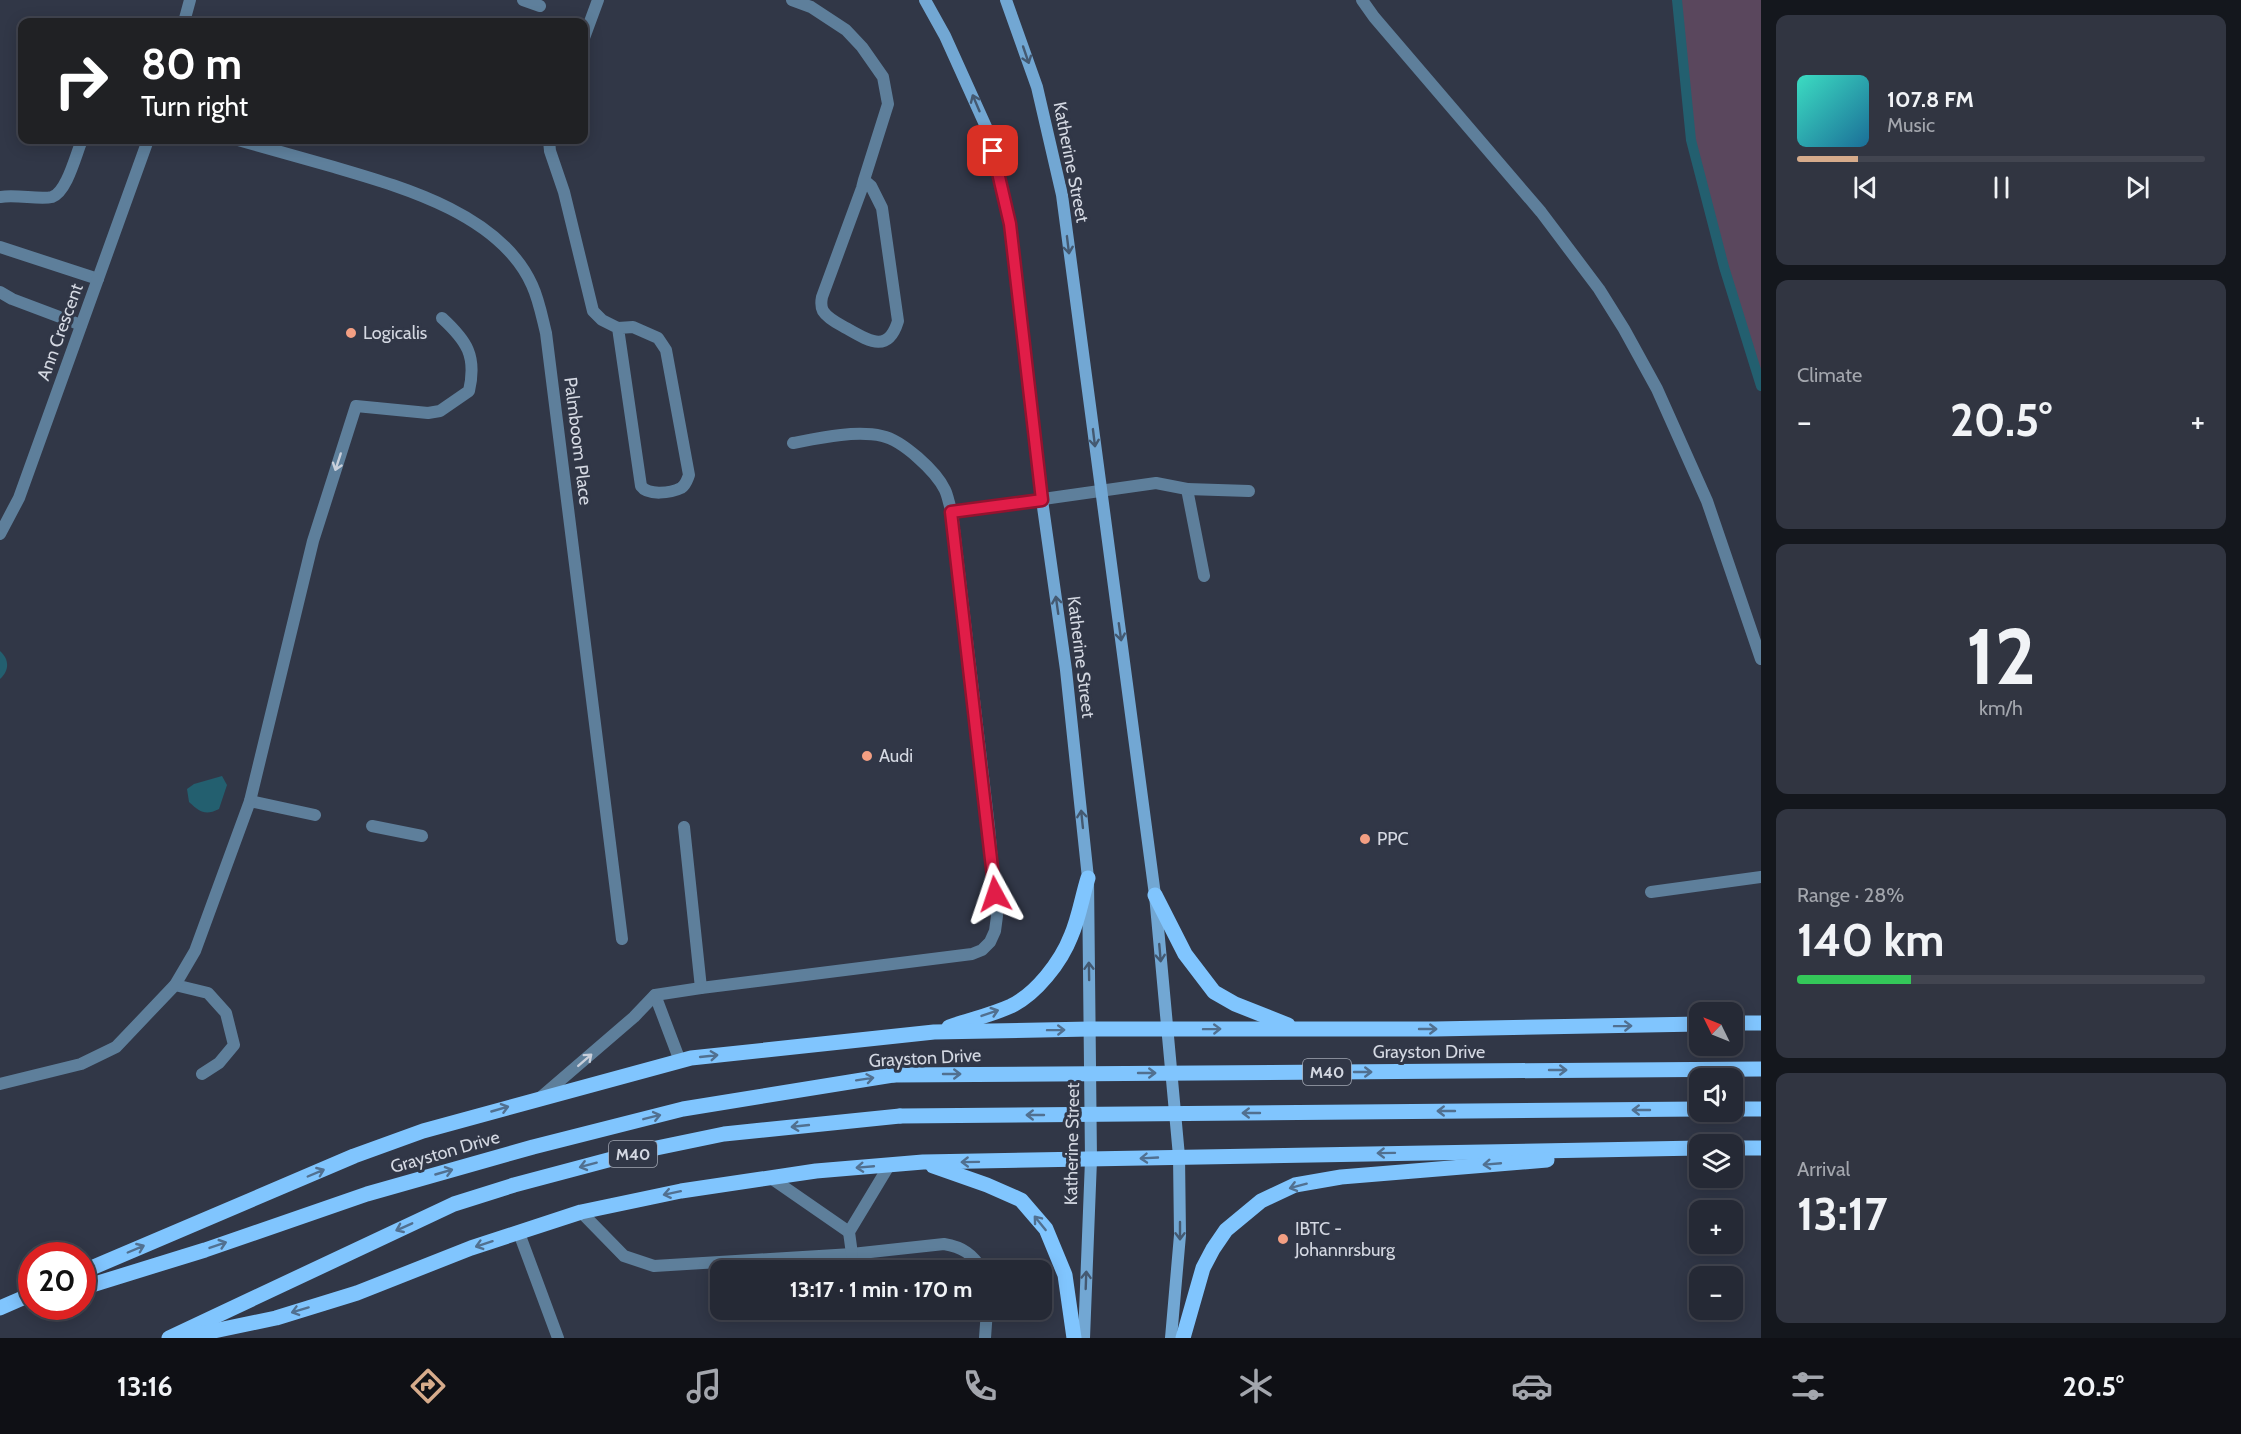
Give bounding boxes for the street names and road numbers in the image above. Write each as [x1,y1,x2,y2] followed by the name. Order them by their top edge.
[1048,100,1094,224] street label: Katherine Street
[32,281,88,383] street label: Ann Crescent
[559,376,597,506] street label: Palmboom Place
[1063,595,1099,719] street label: Katherine Street
[1373,1041,1485,1063] street label: Grayston Drive
[868,1044,982,1072] street label: Grayston Drive
[1303,1059,1351,1085] road number: M40
[1060,1082,1084,1206] street label: Katherine Street
[388,1126,502,1178] street label: Grayston Drive
[609,1141,657,1167] road number: M40

